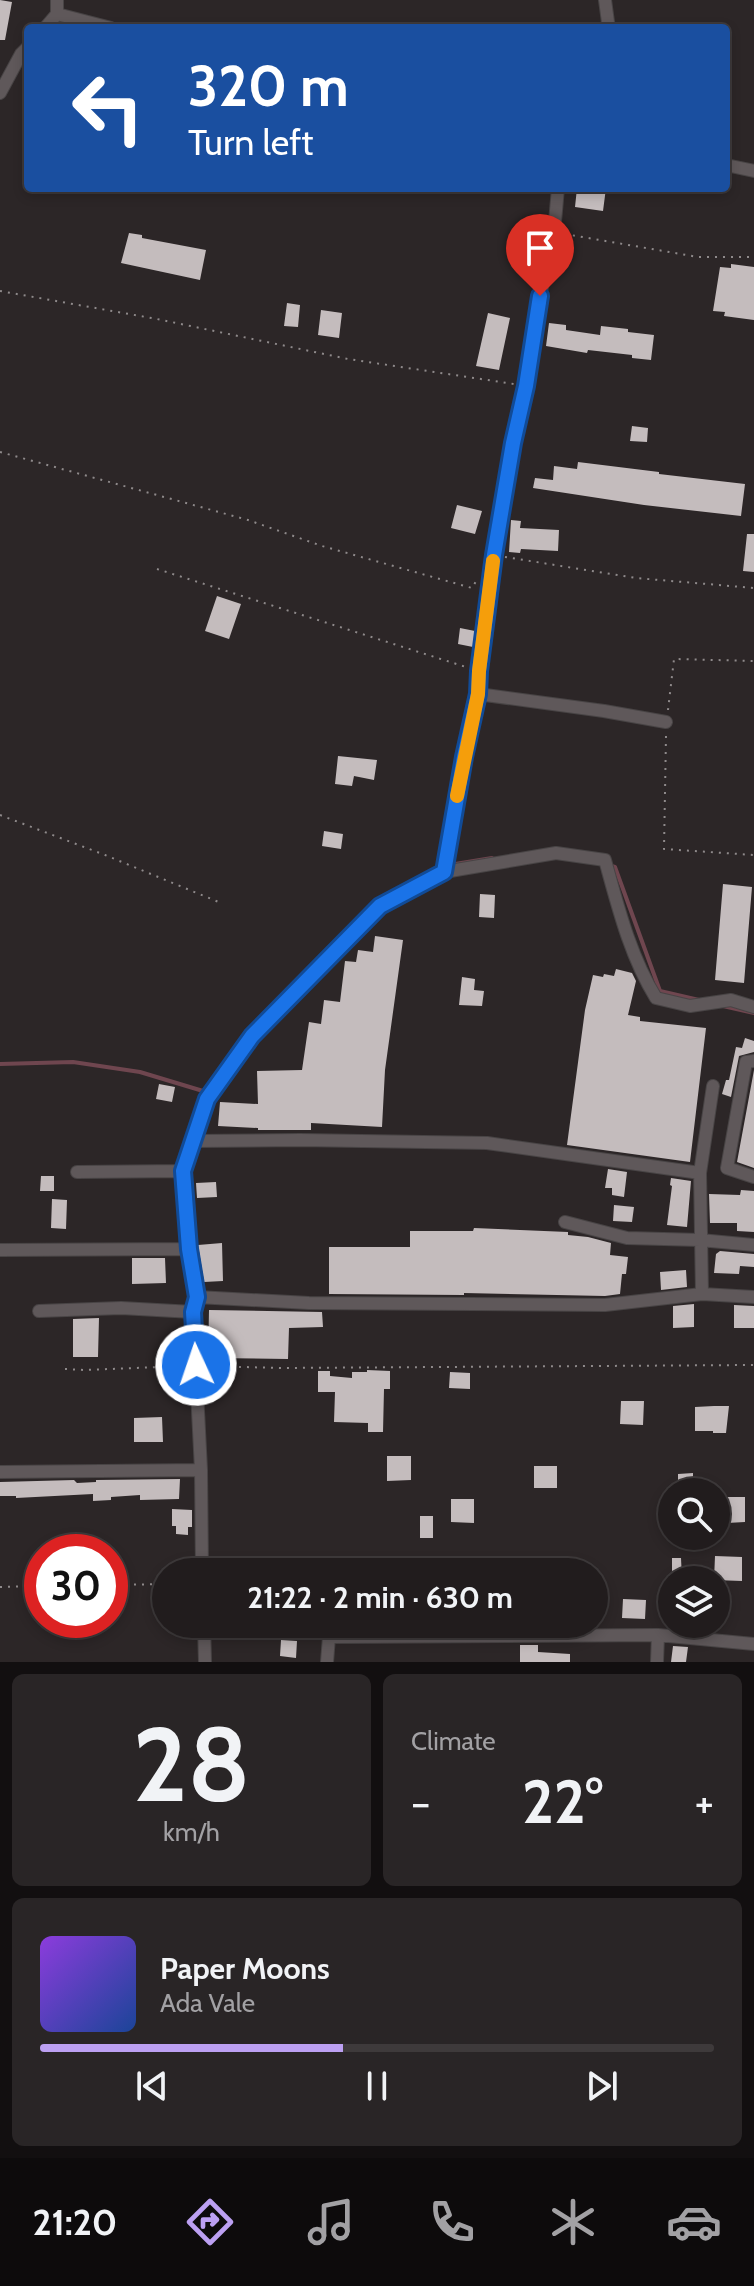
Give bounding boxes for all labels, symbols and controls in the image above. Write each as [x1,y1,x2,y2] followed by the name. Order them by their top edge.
[188,52,349,120] text: 320 m
[56,56,160,160] icon: left
[188,120,313,164] text: Turn left
[506,214,574,296] pin
[518,226,562,270] icon: arrive
[154,1323,238,1407] position arrow
[658,1478,730,1638] map controls
[658,1478,730,1550] button: search
[24,1534,128,1638] speed limit sign: 30
[658,1566,730,1638] button: layers
[247,1579,513,1616] text: 21:22 · 2 min · 630 m
[133,1701,250,1827] text: 28
[411,1725,496,1757] text: Climate
[522,1765,603,1838] text: 22°
[411,1776,430,1829] text: −
[695,1776,714,1829] text: +
[163,1816,220,1848] text: km/h
[160,1950,330,1987] text: Paper Moons
[160,1987,255,2019] text: Ada Vale
[130,2064,174,2108] icon: previous
[355,2064,399,2108] icon: pause
[580,2064,624,2108] icon: next
[182,2194,238,2250] icon: directions
[303,2194,359,2250] icon: music
[424,2194,480,2250] icon: phone
[545,2194,601,2250] icon: climate
[666,2194,722,2250] icon: car
[32,2200,117,2244] text: 21:20

